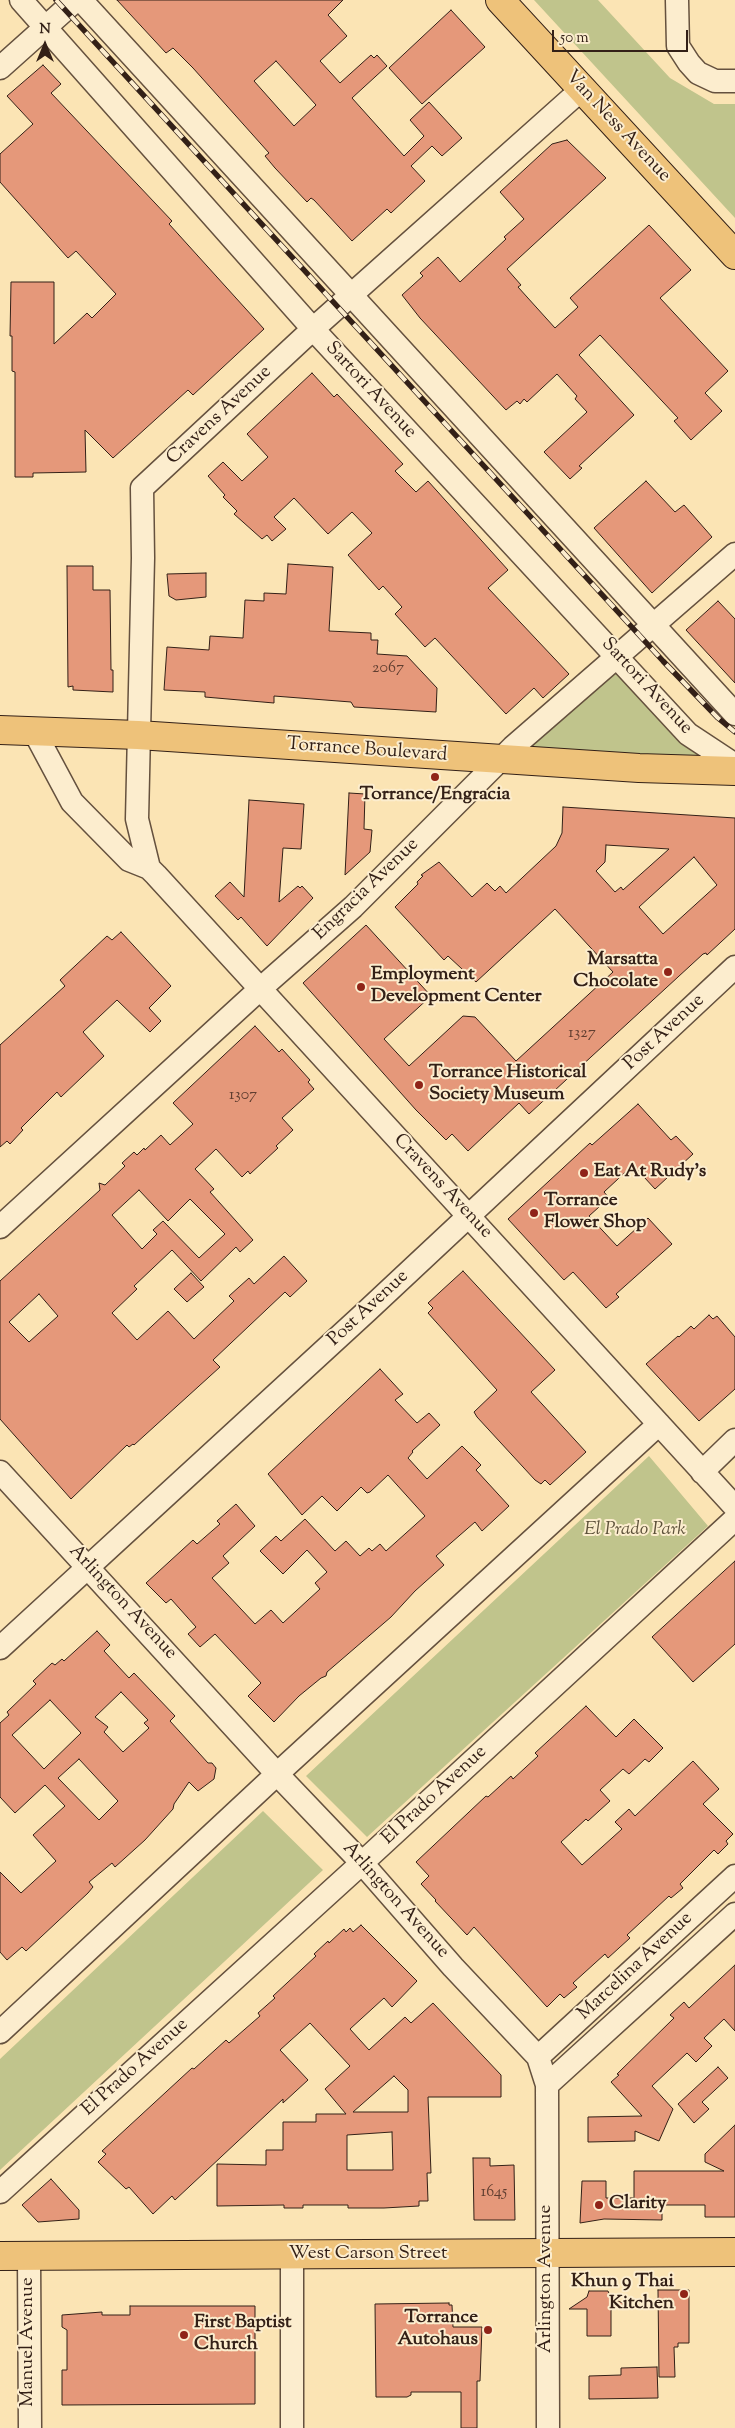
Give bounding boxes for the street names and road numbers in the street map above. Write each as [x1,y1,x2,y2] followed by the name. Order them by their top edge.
[559,66,675,188] street label: Van Ness Avenue
[319,338,421,444] street label: Sartori Avenue
[163,362,277,470] street label: Cravens Avenue
[595,634,697,740] street label: Sartori Avenue
[286,734,448,768] street label: Torrance Boulevard
[310,834,424,946] street label: Engracia Avenue
[620,990,710,1076] street label: Post Avenue
[388,1130,496,1244] street label: Cravens Avenue
[324,1266,414,1352] street label: Post Avenue
[63,1541,181,1665] street label: Arlington Avenue
[378,1742,492,1850] street label: El Prado Avenue
[337,1838,453,1964] street label: Arlington Avenue
[574,1908,698,2026] street label: Marcelina Avenue
[78,2014,194,2122] street label: El Prado Avenue
[536,2205,558,2353] street label: Arlington Avenue
[289,2244,447,2266] street label: West Carson Street
[18,2277,40,2407] street label: Manuel Avenue

